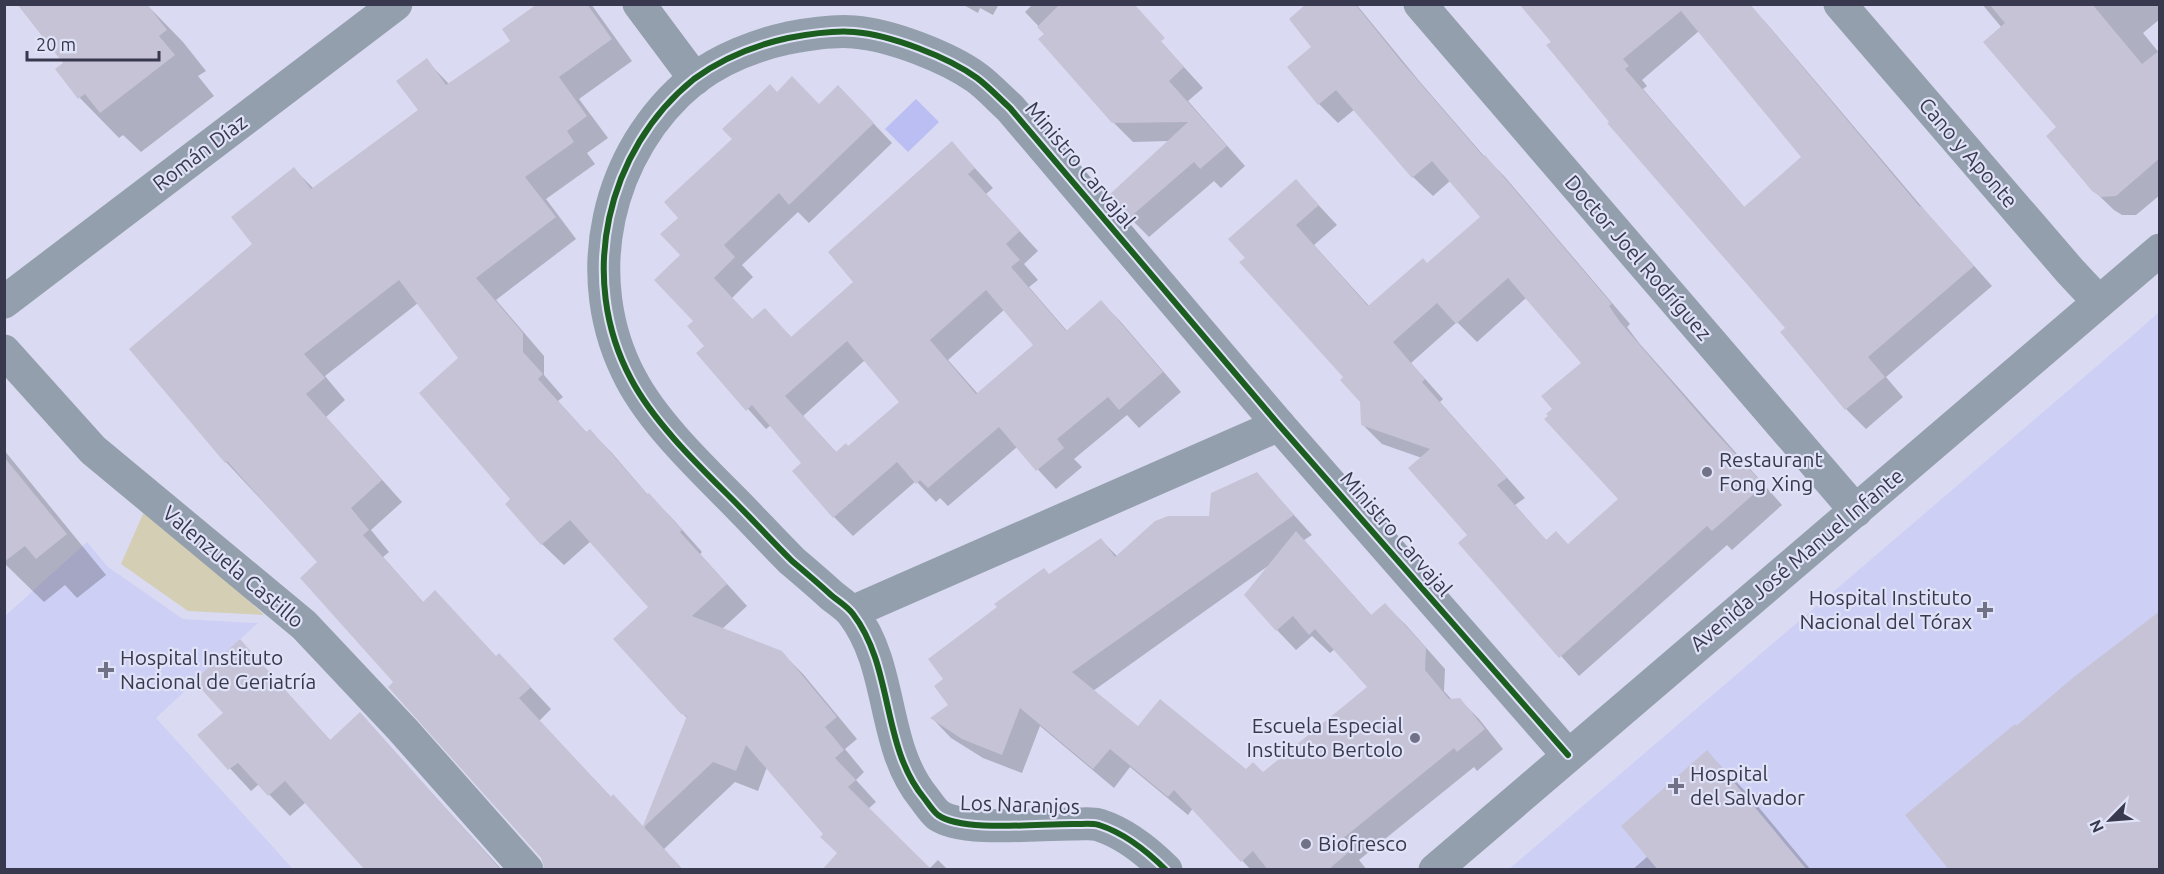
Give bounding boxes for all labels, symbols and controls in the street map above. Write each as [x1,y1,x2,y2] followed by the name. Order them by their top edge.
[27,24,159,62] scale bar
[36,34,76,54] text: 20 m
[1915,93,2023,212] street label: Cano y Aponte
[1021,96,1141,232] street label: Ministro Carvajal
[148,109,251,195] street label: Román Díaz
[1561,170,1717,345] street label: Doctor Joel Rodríguez
[1719,447,1823,495] place label: Restaurant Fong Xing
[1685,463,1908,656] street label: Avenida José Manuel Infante
[1700,465,1714,479] marker: Restaurant Fong Xing
[1336,466,1457,601] street label: Ministro Carvajal
[158,500,309,632] street label: Valenzuela Castillo
[1799,585,1972,633] place label: Hospital Instituto Nacional del Tórax
[1976,601,1994,619] marker: Hospital Instituto Nacional del Tórax
[120,645,316,693] place label: Hospital Instituto Nacional de Geriatría
[97,661,115,679] marker: Hospital Instituto Nacional de Geriatría
[1246,713,1403,761] place label: Escuela Especial Instituto Bertolo
[1408,731,1422,745] marker: Escuela Especial Instituto Bertolo
[1690,761,1805,809] place label: Hospital del Salvador
[1667,777,1685,795] marker: Hospital del Salvador
[960,790,1080,818] street label: Los Naranjos
[2080,790,2140,850] north arrow
[2086,817,2107,836] text: N
[1318,831,1407,855] place label: Biofresco
[1299,837,1313,851] marker: Biofresco

